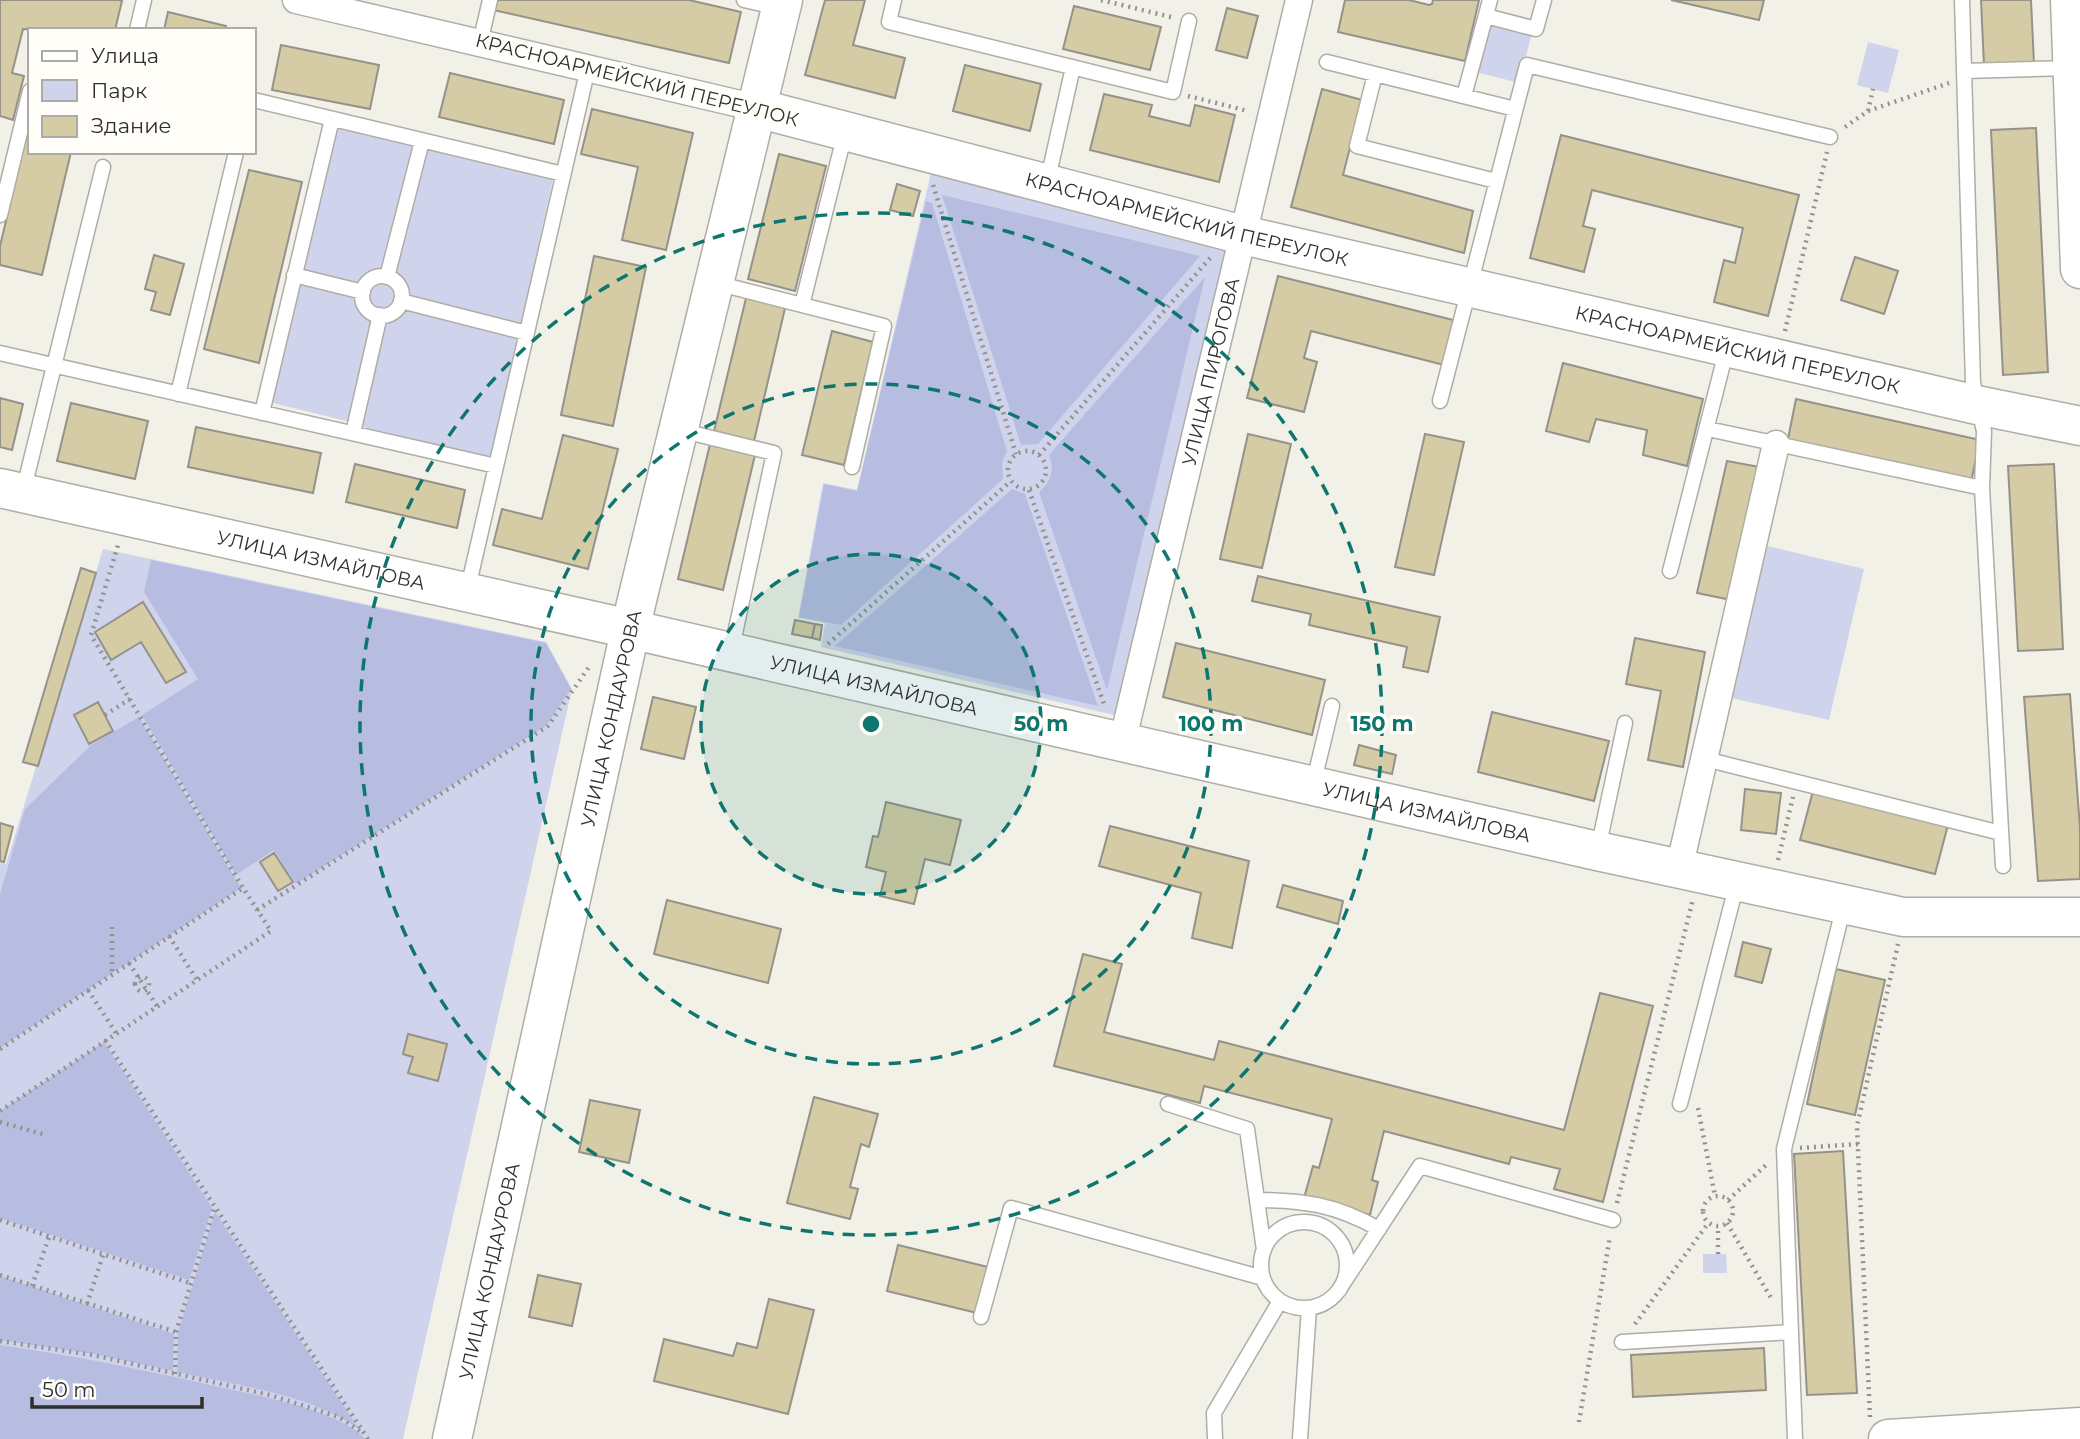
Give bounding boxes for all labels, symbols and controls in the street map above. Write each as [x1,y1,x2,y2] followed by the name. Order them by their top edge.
[28,28,256,154] legend
[473,29,801,131] street label: КРАСНОАРМЕЙСКИЙ ПЕРЕУЛОК
[91,43,159,68] text: Улица
[91,78,147,103] text: Парк
[91,113,172,138] text: Здание
[1023,167,1351,271] street label: КРАСНОАРМЕЙСКИЙ ПЕРЕУЛОК
[1177,275,1244,468] street label: УЛИЦА ПИРОГОВА
[1573,301,1902,398] street label: КРАСНОАРМЕЙСКИЙ ПЕРЕУЛОК
[215,525,427,594] street label: УЛИЦА ИЗМАЙЛОВА
[576,608,646,829] street label: УЛИЦА КОНДАУРОВА
[768,650,980,720] street label: УЛИЦА ИЗМАЙЛОВА
[1014,711,1068,736] text: 50 m
[1179,711,1243,736] text: 100 m
[1351,711,1413,736] text: 150 m
[859,712,883,736] centre of rings
[1320,777,1533,847] street label: УЛИЦА ИЗМАЙЛОВА
[454,1160,524,1382] street label: УЛИЦА КОНДАУРОВА
[32,1366,201,1410] scale bar
[42,1377,96,1402] text: 50 m

